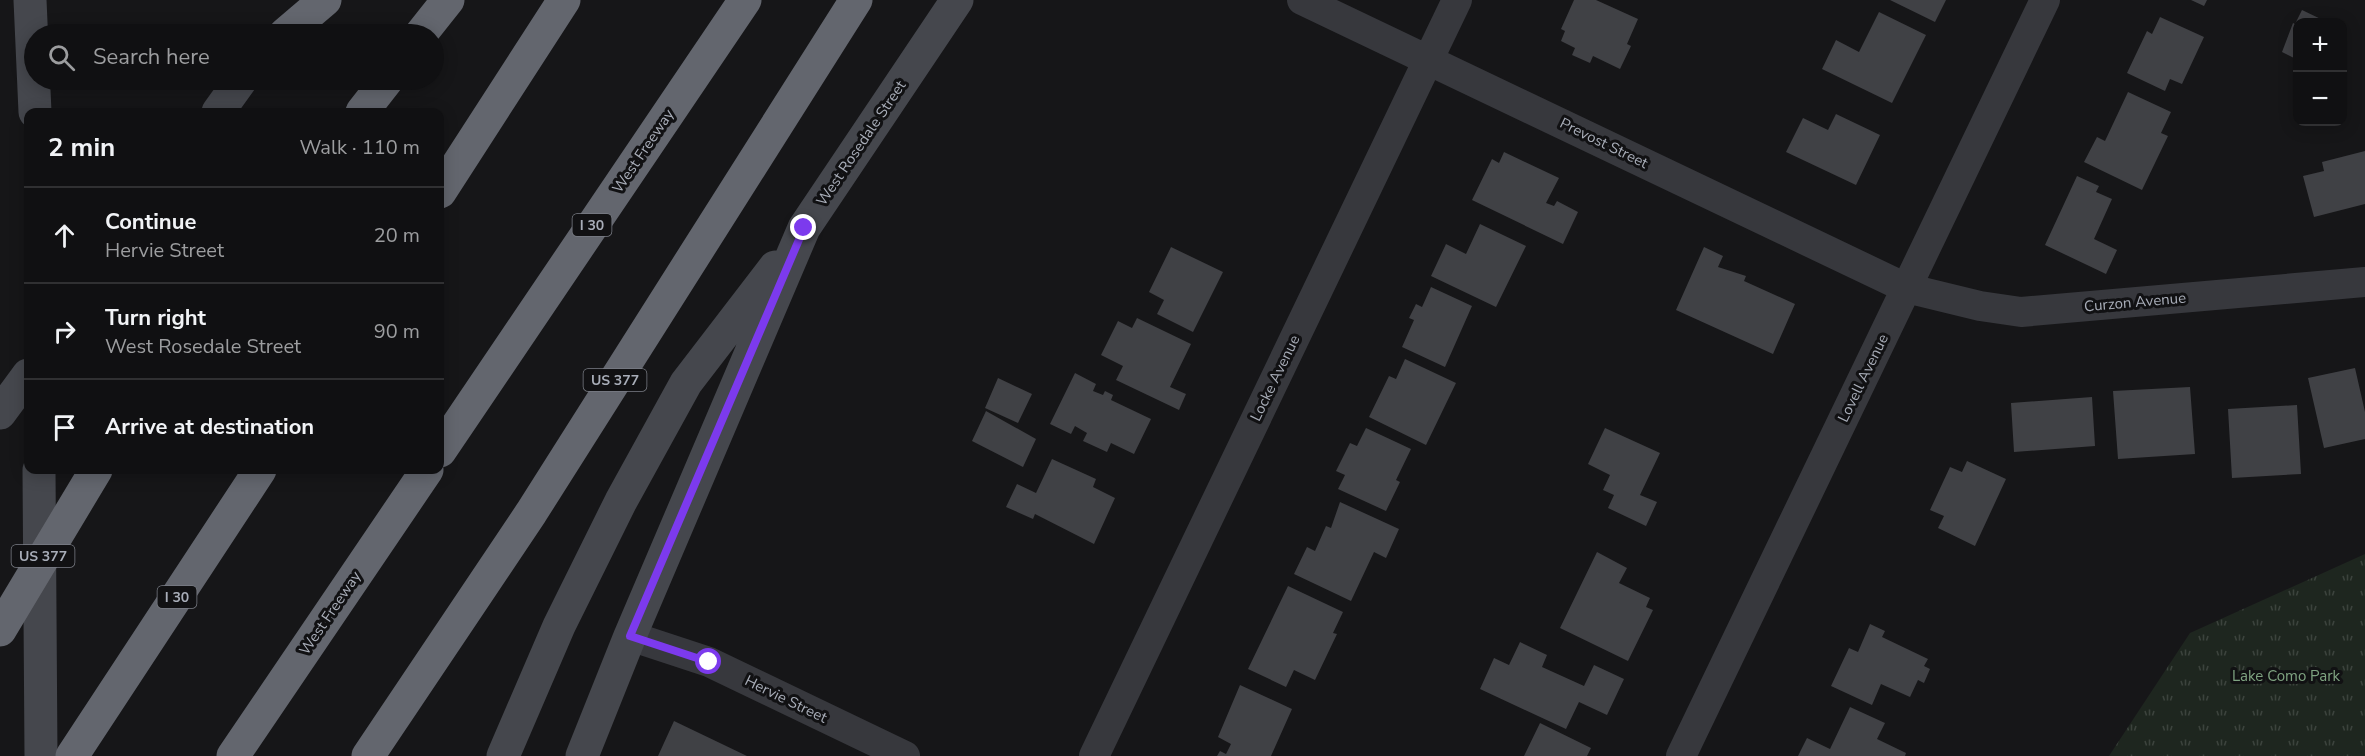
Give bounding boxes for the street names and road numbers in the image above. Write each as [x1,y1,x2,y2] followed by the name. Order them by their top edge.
[812,76,911,210] street label: West Rosedale Street
[608,105,679,197] street label: West Freeway
[1557,113,1652,173] street label: Prevost Street
[572,214,612,236] road number: I 30
[2083,288,2187,316] street label: Curzon Avenue
[1833,331,1893,425] street label: Lovell Avenue
[1246,332,1304,424] street label: Locke Avenue
[584,369,646,391] road number: US 377
[12,545,74,567] road number: US 377
[295,567,366,659] street label: West Freeway
[158,586,196,608] road number: I 30
[742,670,831,728] street label: Hervie Street

